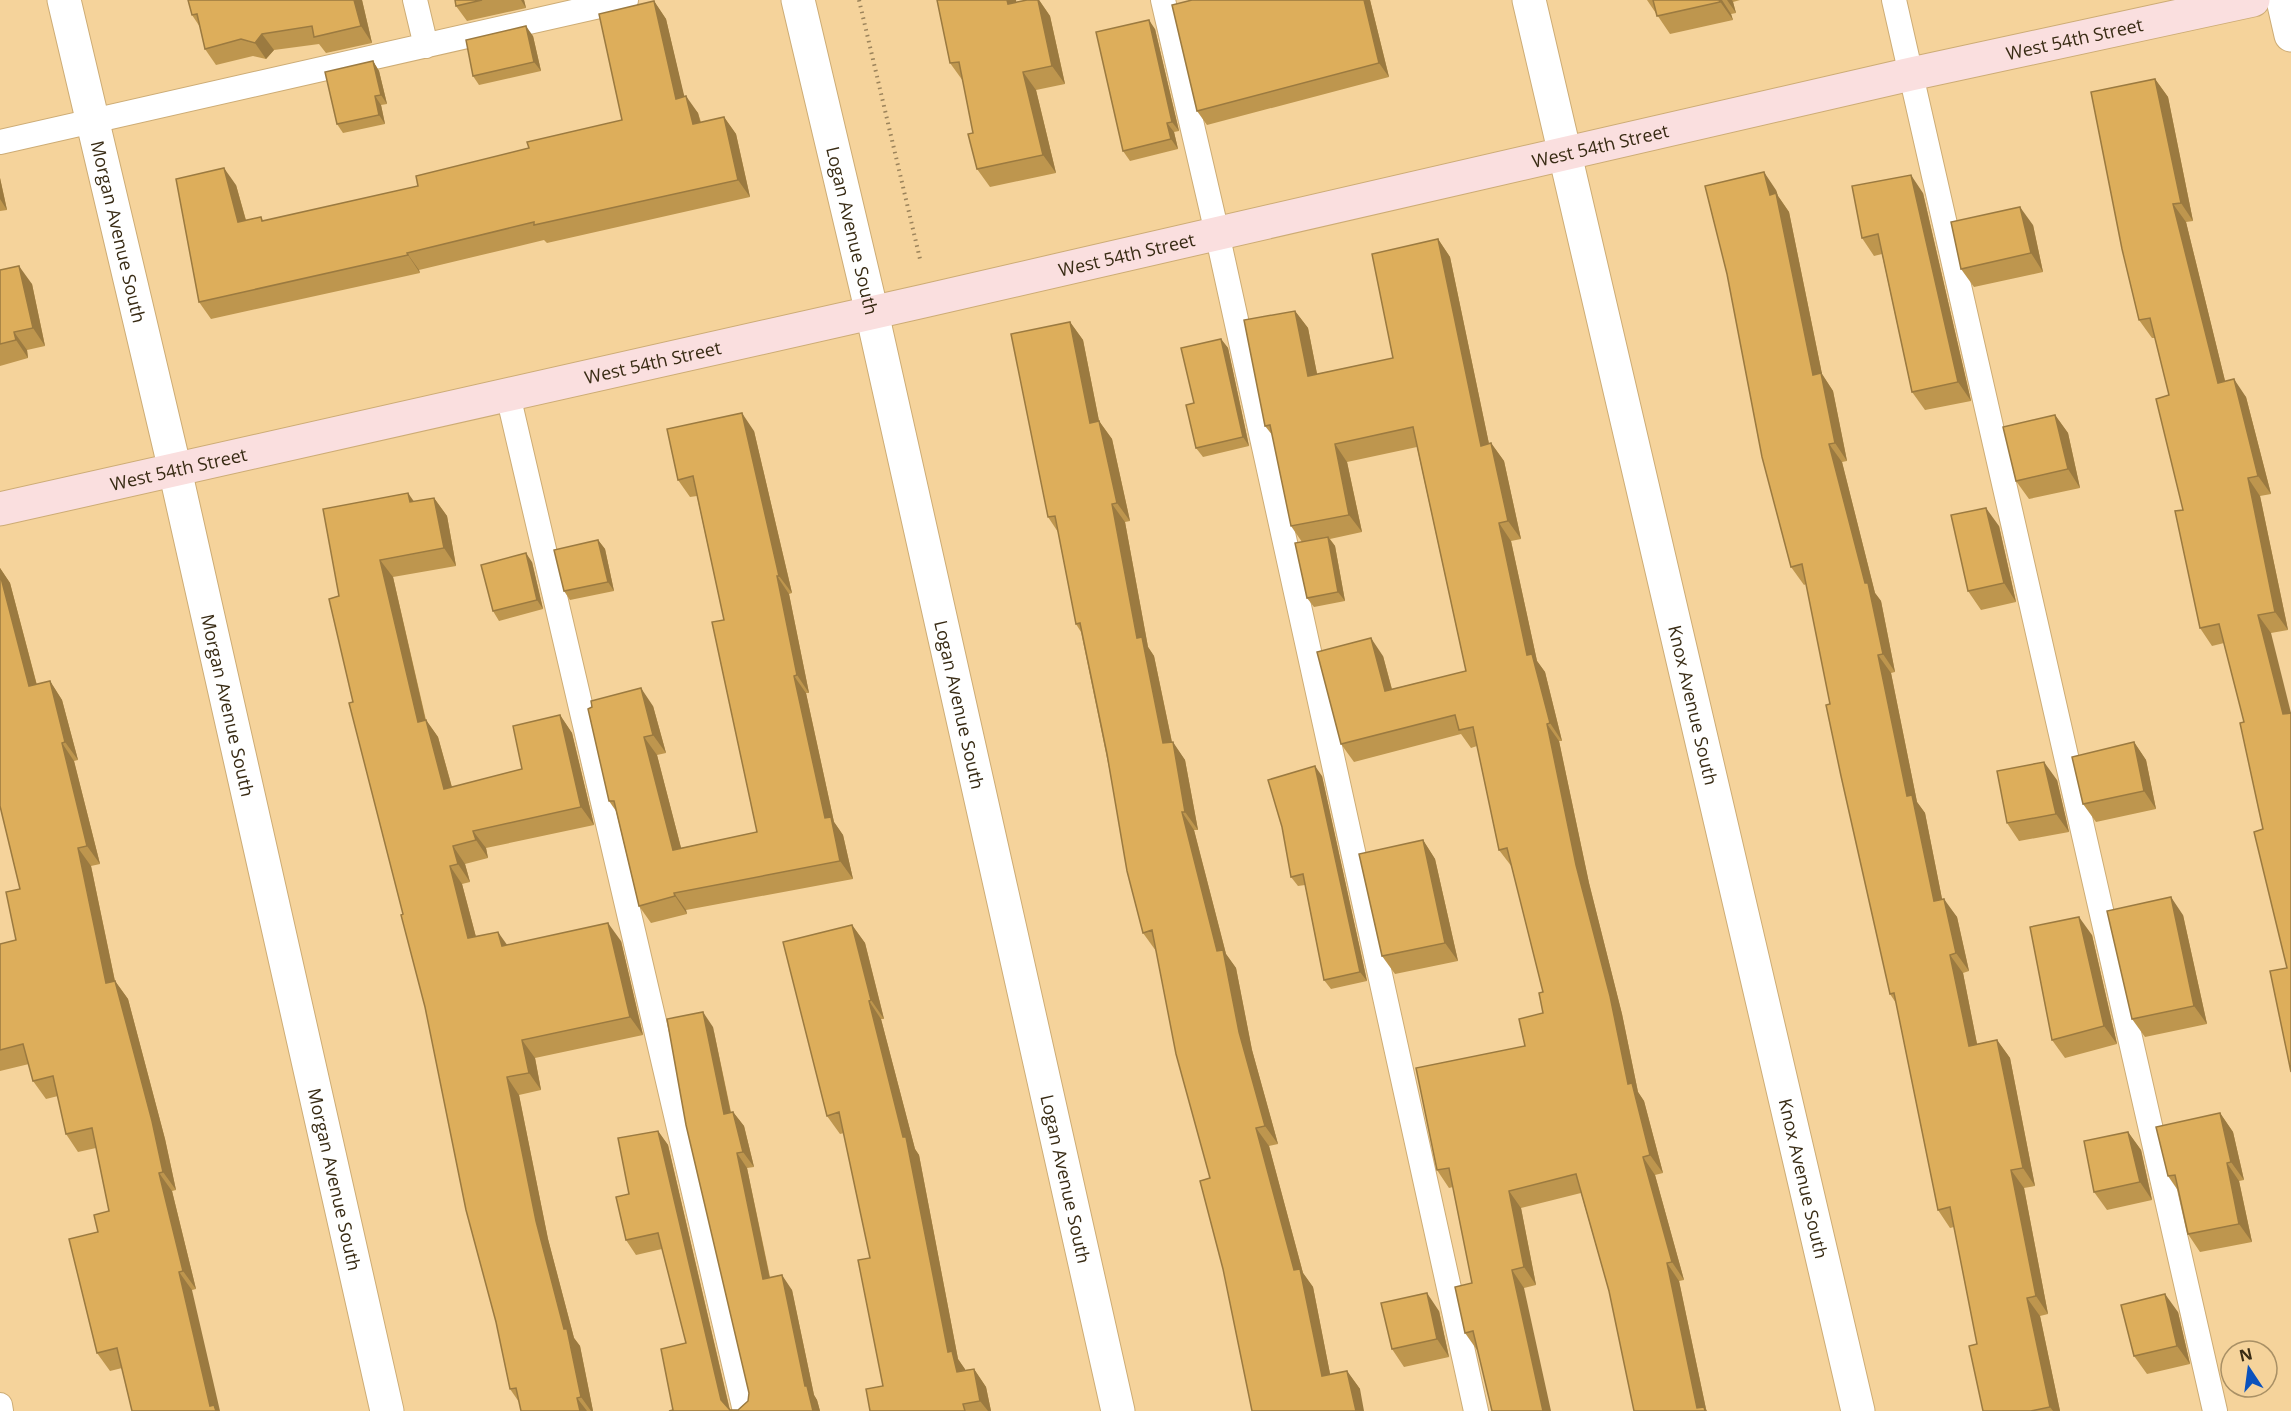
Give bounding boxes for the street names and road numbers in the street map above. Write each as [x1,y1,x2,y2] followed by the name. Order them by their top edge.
[2004,12,2145,65] street label: West 54th Street
[1530,118,1671,173] street label: West 54th Street
[86,138,152,325] street label: Morgan Avenue South
[821,144,884,317] street label: Logan Avenue South
[1056,227,1197,282] street label: West 54th Street
[582,335,723,389] street label: West 54th Street
[108,442,249,496] street label: West 54th Street
[196,612,260,799] street label: Morgan Avenue South
[929,618,990,791] street label: Logan Avenue South
[1663,623,1724,787] street label: Knox Avenue South
[303,1086,367,1273] street label: Morgan Avenue South
[1035,1092,1097,1266] street label: Logan Avenue South
[1773,1096,1834,1261] street label: Knox Avenue South

